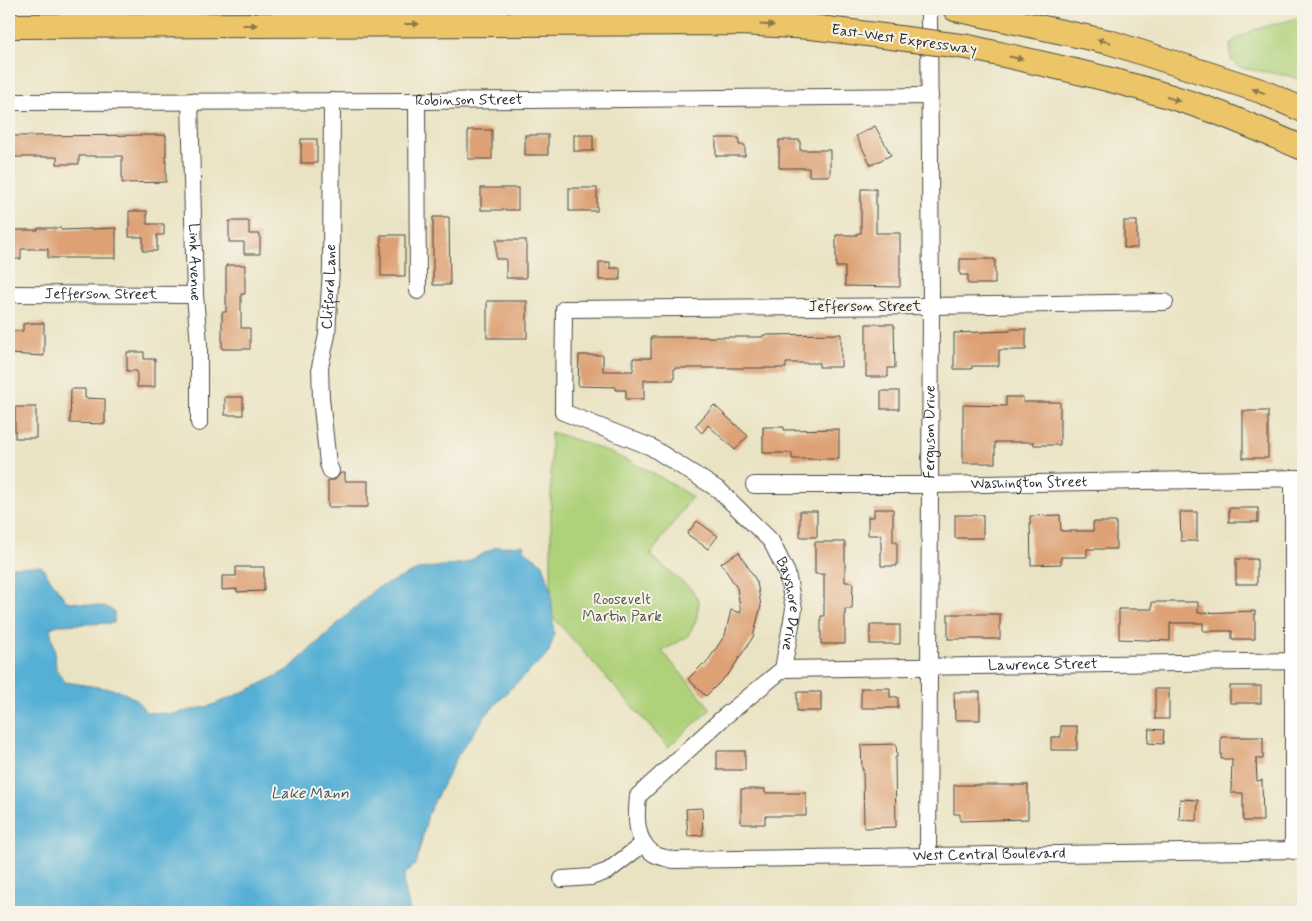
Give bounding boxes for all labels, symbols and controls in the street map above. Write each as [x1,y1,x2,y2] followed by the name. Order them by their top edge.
[405,20,421,28] one-way arrow
[830,20,978,60] street label: East-West Expressway
[242,21,258,29] one-way arrow
[760,21,776,29] one-way arrow
[1096,37,1111,45] one-way arrow
[1008,54,1023,62] one-way arrow
[1251,87,1266,94] one-way arrow
[415,90,523,111] street label: Robinson Street
[1165,95,1180,103] one-way arrow
[183,223,205,302] street label: Link Avenue
[317,244,342,330] street label: Clifford Lane
[44,284,158,305] street label: Jefferson Street
[809,297,922,317] street label: Jefferson Street
[920,385,941,479] street label: Ferguson Drive
[970,472,1088,494] street label: Washington Street
[771,554,804,652] street label: Bayshore Drive
[582,590,662,627] park label: Roosevelt Martin Park
[988,654,1098,676] street label: Lawrence Street
[271,783,349,804] water label: Lake Mann
[913,844,1066,866] street label: West Central Boulevard

